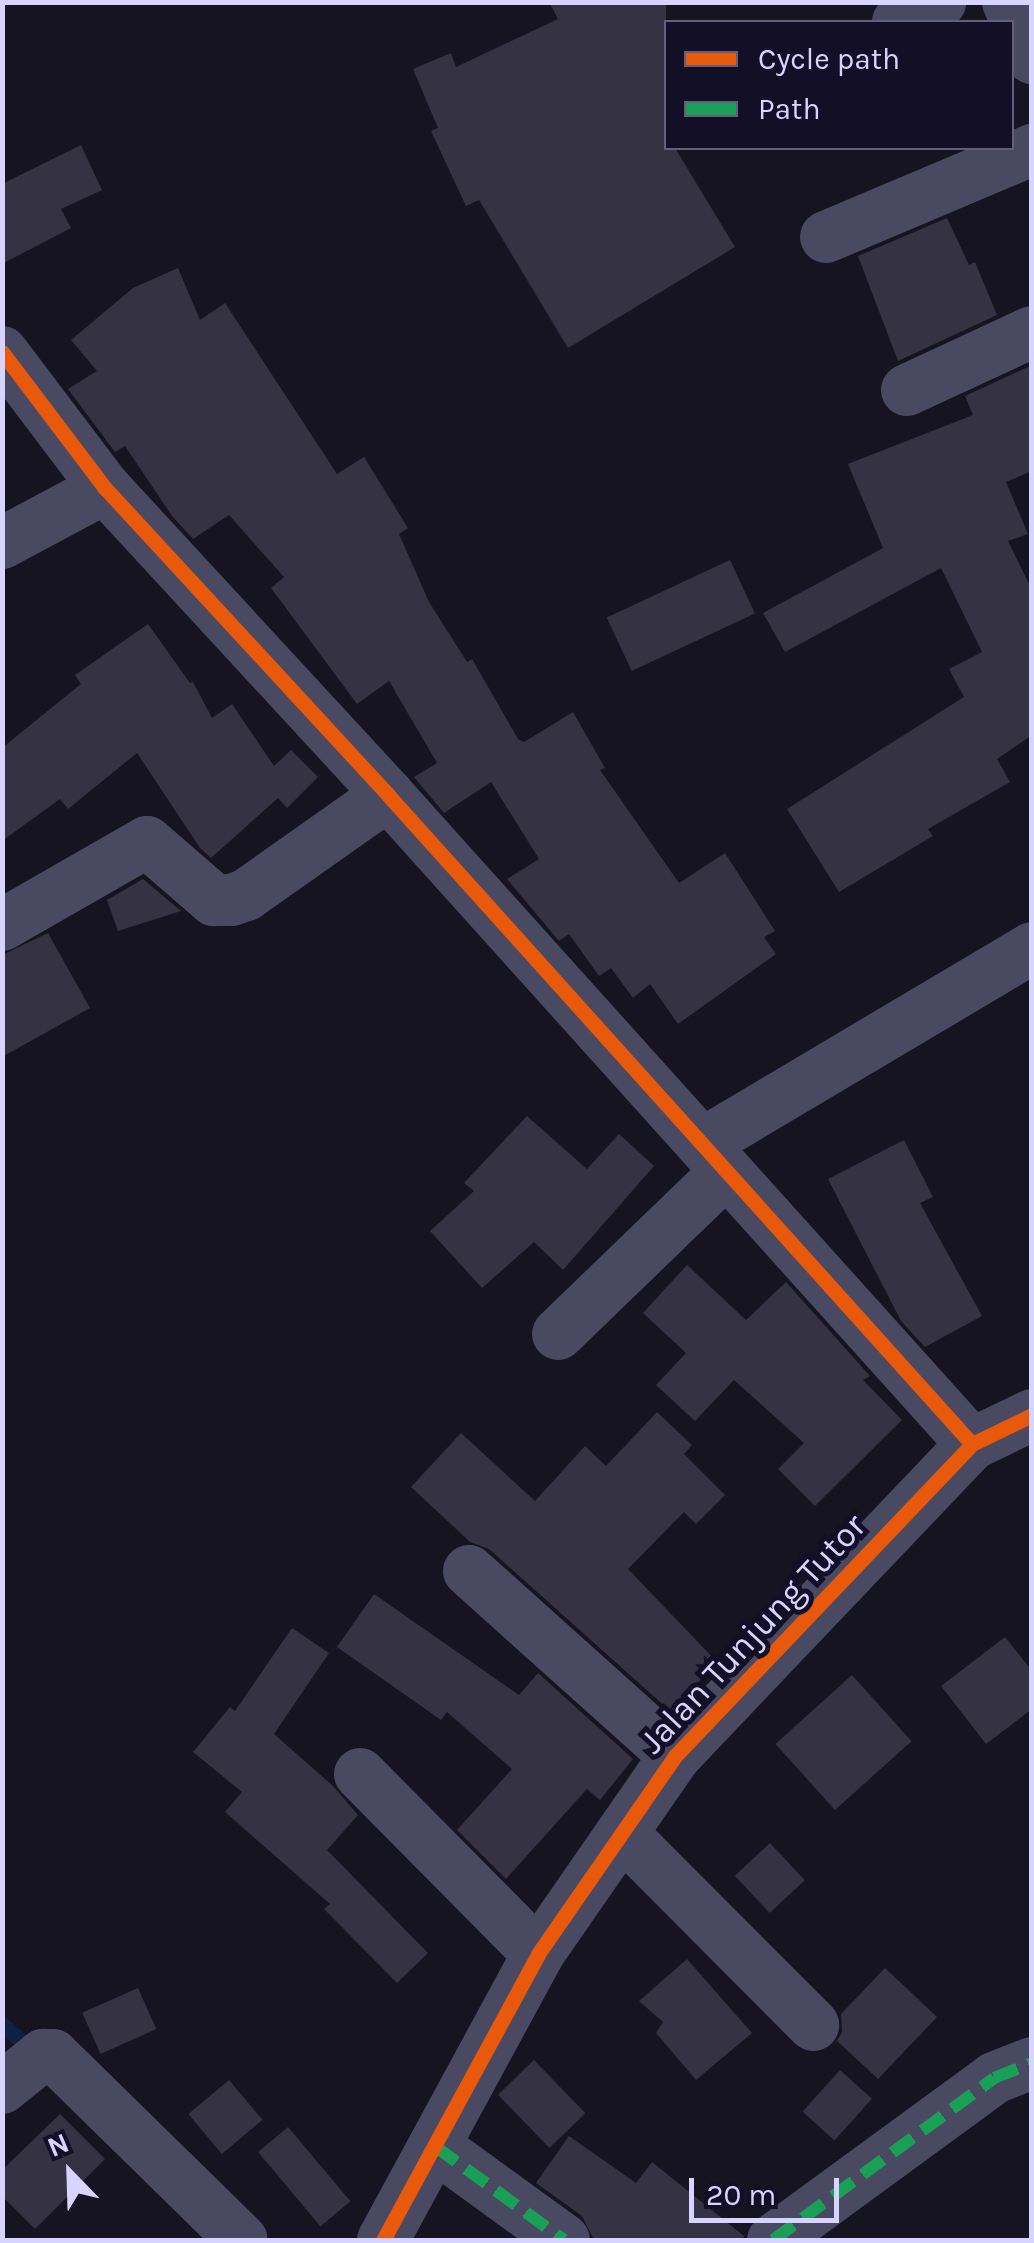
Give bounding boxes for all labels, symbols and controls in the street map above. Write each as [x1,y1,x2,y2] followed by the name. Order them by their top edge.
[664,20,1014,150] legend
[758,41,900,77] text: Cycle path
[758,91,821,127] text: Path
[631,1506,875,1762] street label: Jalan Tunjung Tutor
[20,2123,120,2223] north arrow
[42,2126,74,2164] text: N
[694,2158,844,2220] scale bar
[706,2177,776,2213] text: 20 m

